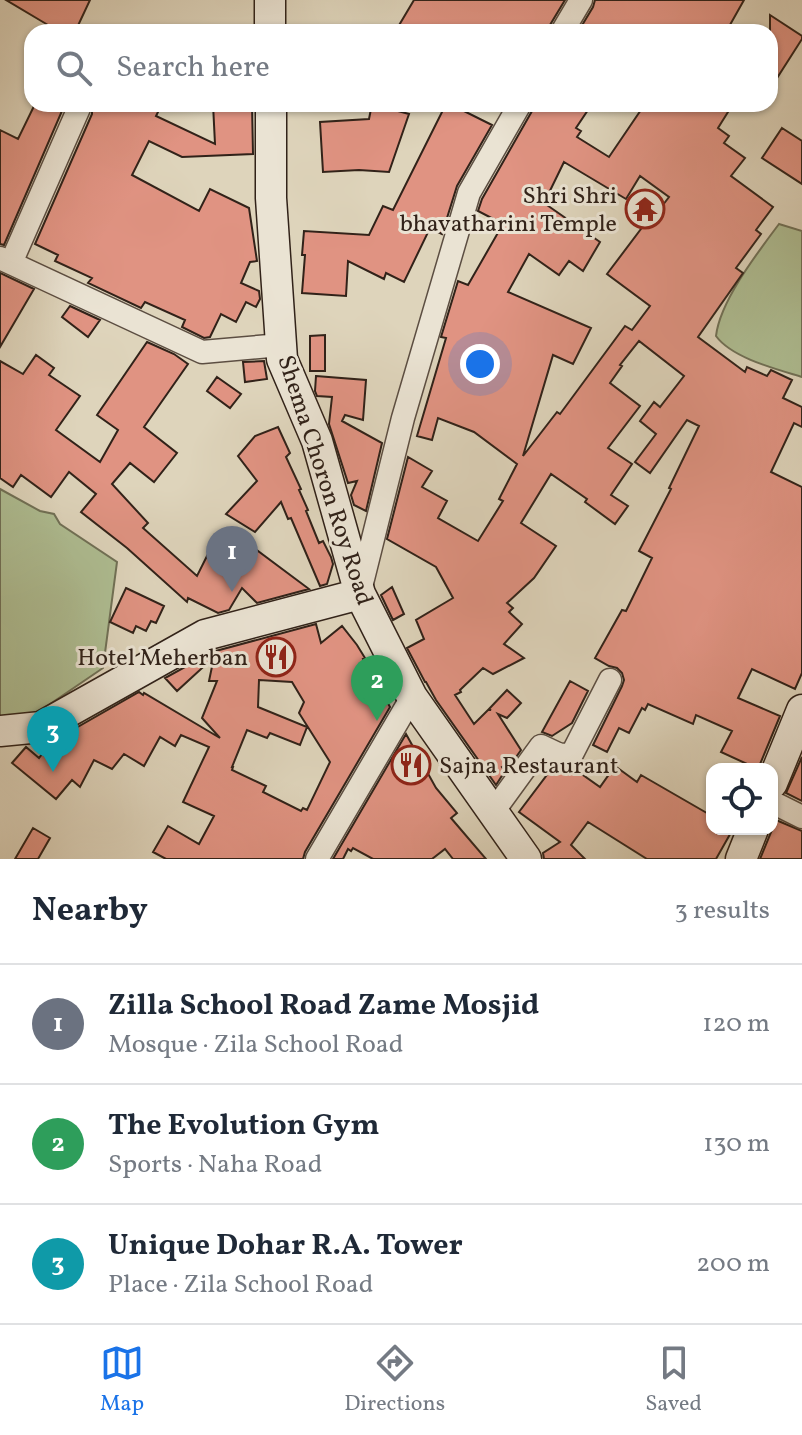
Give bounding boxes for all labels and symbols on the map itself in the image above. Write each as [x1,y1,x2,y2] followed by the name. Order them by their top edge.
[400,180,617,242] place label: Shri Shri bhavatharini Temple
[624,188,666,230] temple icon: Shri Shri bhavatharini Temple
[460,344,500,384] your location
[268,351,381,610] street label: Shema Choron Roy Road
[206,526,258,592] pin: 1
[255,636,297,678] restaurant icon: Hotel Meherban
[77,642,248,676] place label: Hotel Meherban
[351,655,403,721] pin: 2
[27,706,79,772] pin: 3
[390,744,432,786] restaurant icon: Sajna Restaurant
[439,750,618,784] place label: Sajna Restaurant

